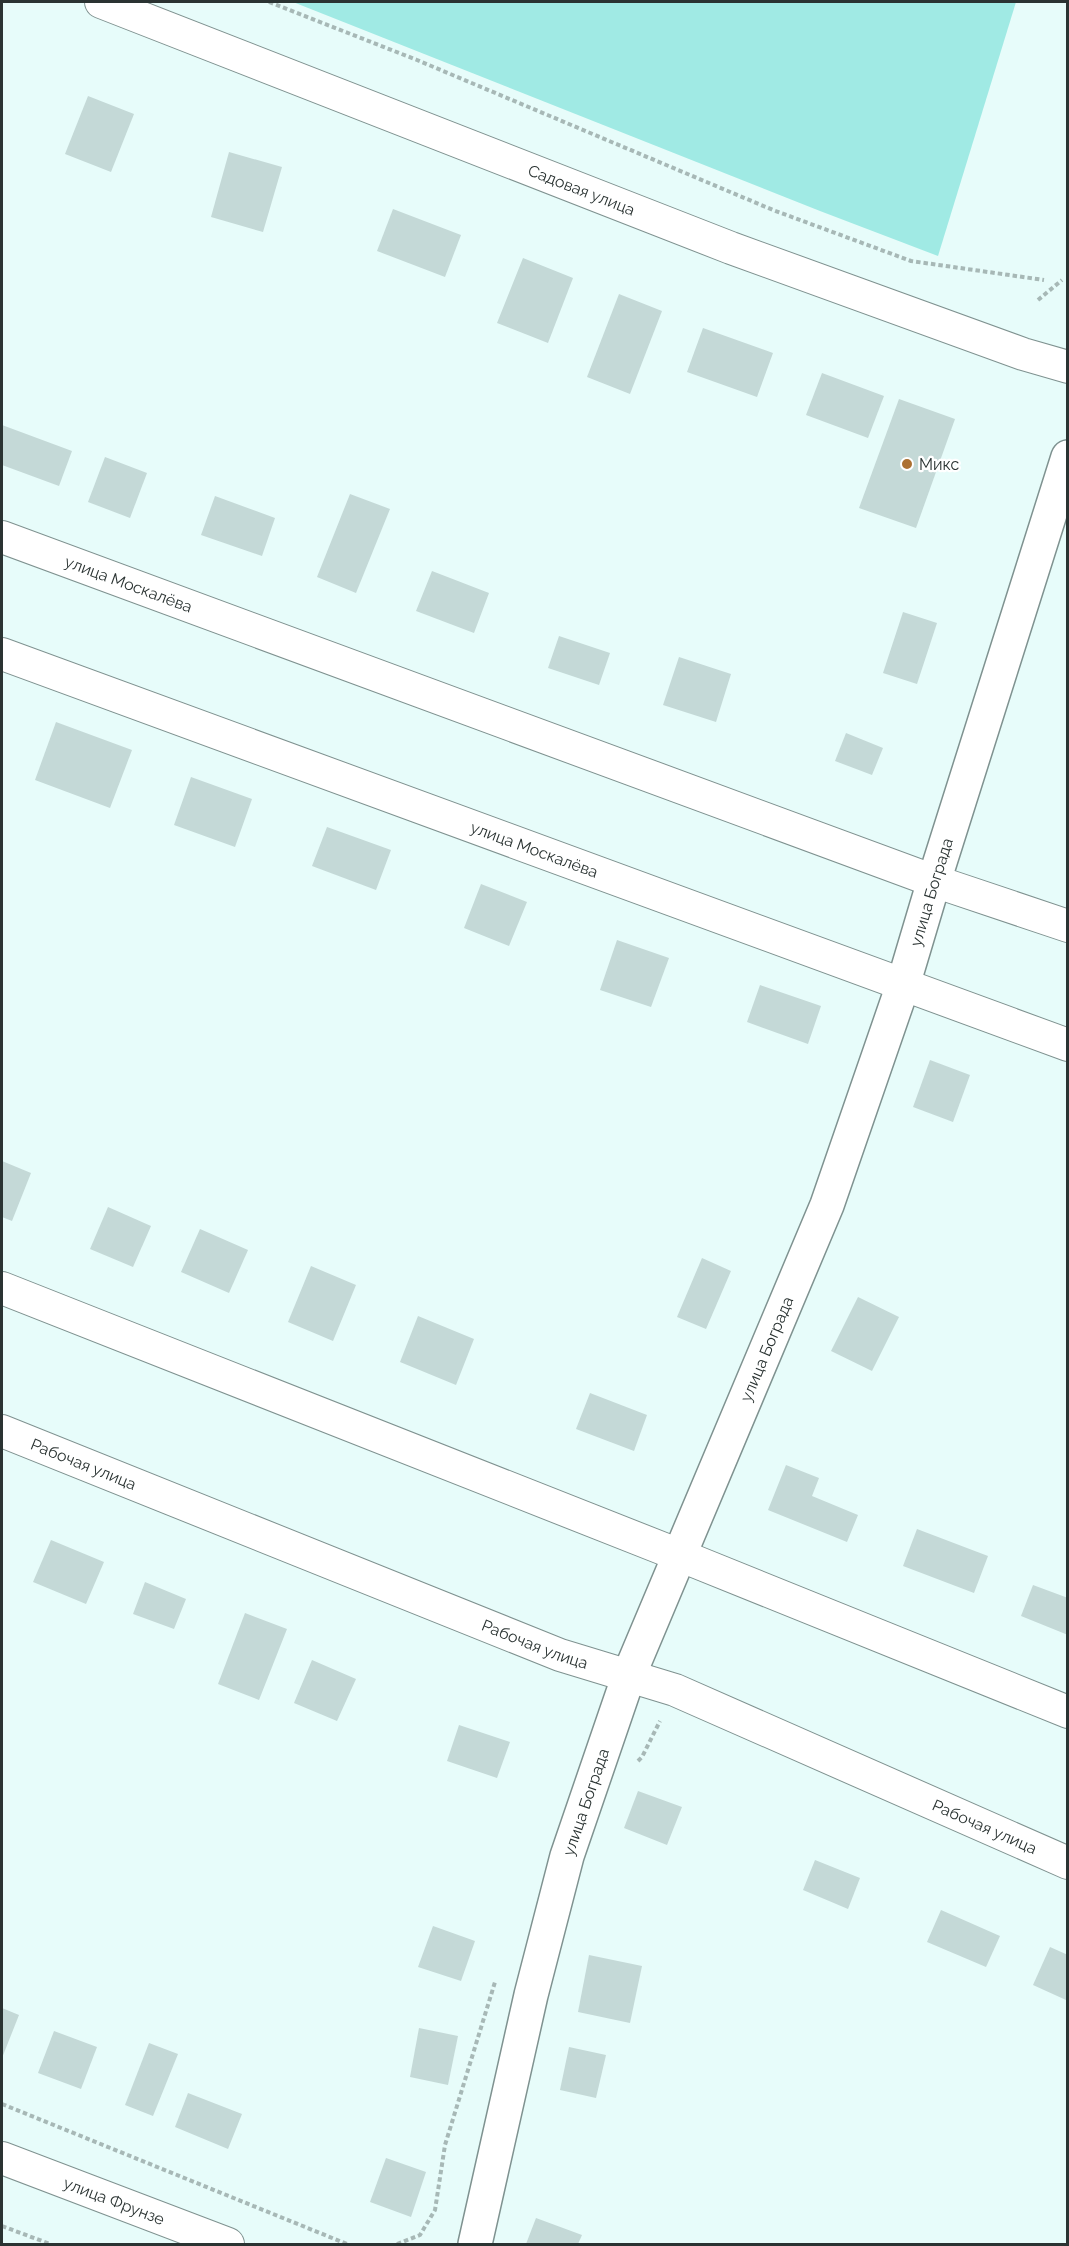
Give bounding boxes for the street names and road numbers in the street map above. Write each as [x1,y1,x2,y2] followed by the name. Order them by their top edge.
[526,160,638,219] street label: Садовая улица
[62,552,195,616] street label: улица Москалёва
[468,817,601,881] street label: улица Москалёва
[906,835,957,949] street label: улица Бограда
[736,1293,797,1404] street label: улица Бограда
[28,1434,139,1493] street label: Рабочая улица
[479,1615,590,1672] street label: Рабочая улица
[558,1746,613,1858] street label: улица Бограда
[930,1795,1040,1858] street label: Рабочая улица
[61,2173,167,2229] street label: улица Фрунзе

